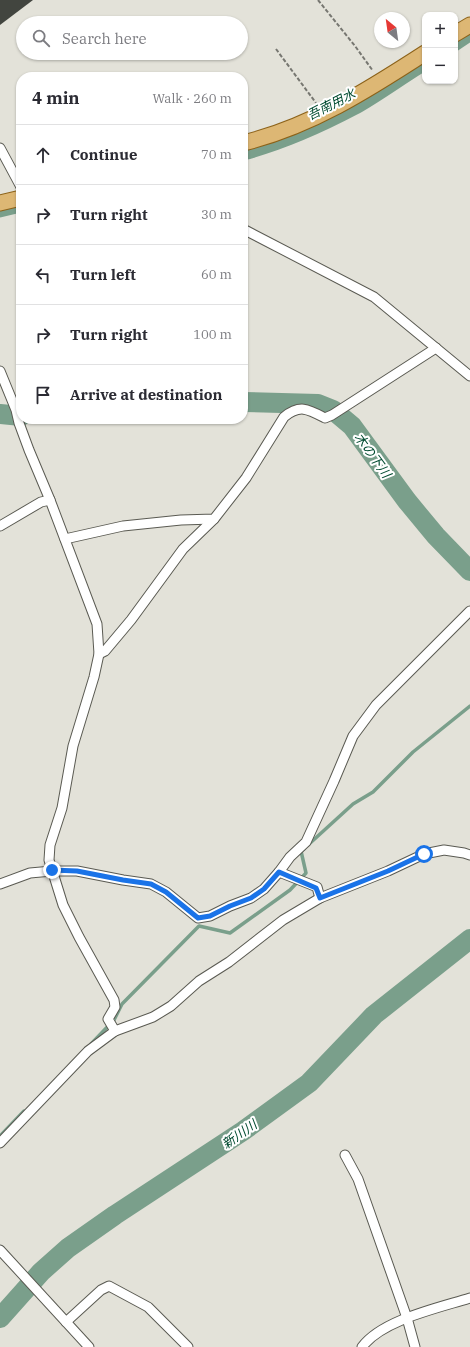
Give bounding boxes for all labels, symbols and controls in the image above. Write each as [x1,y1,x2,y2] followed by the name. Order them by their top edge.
[374,12,410,48] north arrow
[422,12,458,84] map controls
[422,12,458,48] button: +
[16,16,248,60] search box
[30,27,52,49] icon: search
[62,29,147,48] text: Search here
[422,48,458,84] button: −
[304,84,360,124] water label: 吾南用水
[32,87,80,109] text: 4 min
[153,90,232,107] text: Walk · 260 m
[32,144,54,166] icon: ahead
[70,145,137,164] text: Continue
[201,146,232,163] text: 70 m
[32,204,54,226] icon: right
[70,205,148,224] text: Turn right
[201,206,232,223] text: 30 m
[32,264,54,286] icon: left
[70,265,136,284] text: Turn left
[201,266,232,283] text: 60 m
[32,324,54,346] icon: right
[70,325,148,344] text: Turn right
[193,326,232,343] text: 100 m
[32,384,54,406] icon: arrive
[70,385,222,404] text: Arrive at destination
[350,429,396,483] water label: 木の下川
[415,845,433,863] route start
[43,861,61,879] route end
[218,1115,262,1153] water label: 新川川

